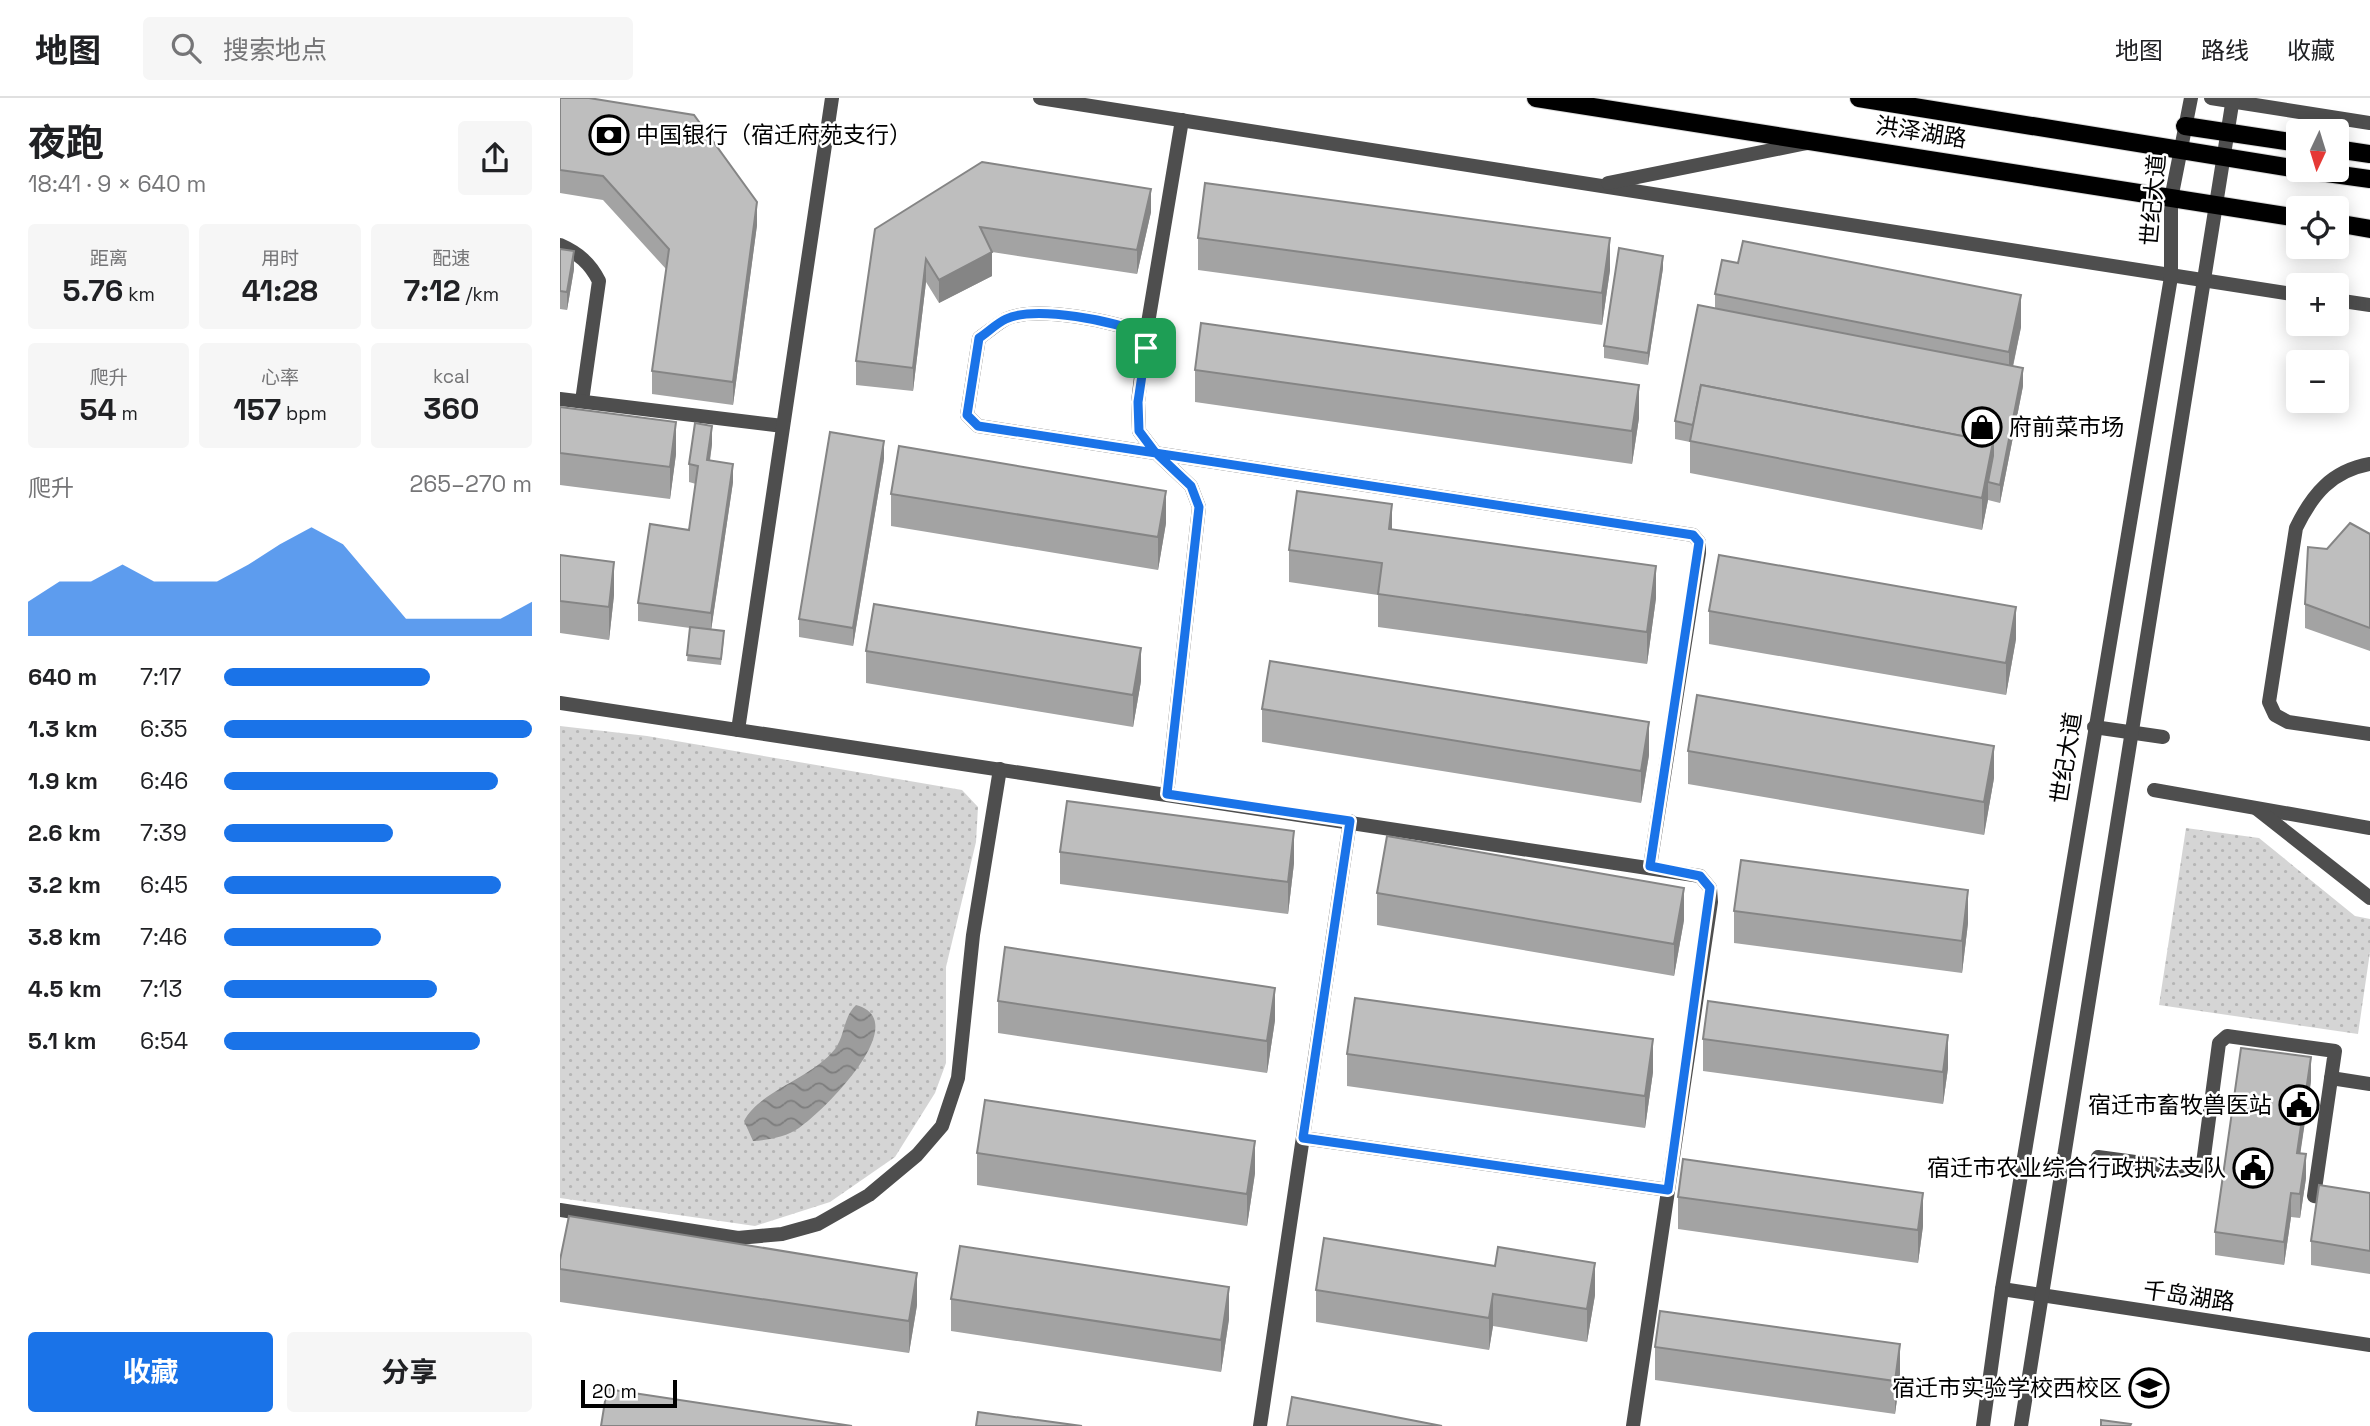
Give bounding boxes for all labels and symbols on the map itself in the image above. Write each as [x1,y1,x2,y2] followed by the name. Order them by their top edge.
[1873,110,1969,154] street label: 洪泽湖路
[588,114,630,156] bank icon: 中国银行（宿迁府苑支行）
[2286,119,2348,182] north arrow
[636,120,912,150] place label: 中国银行（宿迁府苑支行）
[2134,153,2172,247] street label: 世纪大道
[1116,318,1176,378] pin
[1961,406,2003,448] shop icon: 府前菜市场
[2009,412,2124,442] place label: 府前菜市场
[2044,710,2088,806] street label: 世纪大道
[2278,1084,2320,1126] public building icon: 宿迁市畜牧兽医站
[2088,1090,2272,1120] place label: 宿迁市畜牧兽医站
[2232,1147,2274,1189] public building icon: 宿迁市农业综合行政执法支队
[1927,1153,2226,1183] place label: 宿迁市农业综合行政执法支队
[2141,1275,2237,1317] street label: 千岛湖路
[2128,1367,2170,1409] school or university icon: 宿迁市实验学校西校区
[1892,1373,2122,1403] place label: 宿迁市实验学校西校区
[581,1377,677,1409] scale bar

